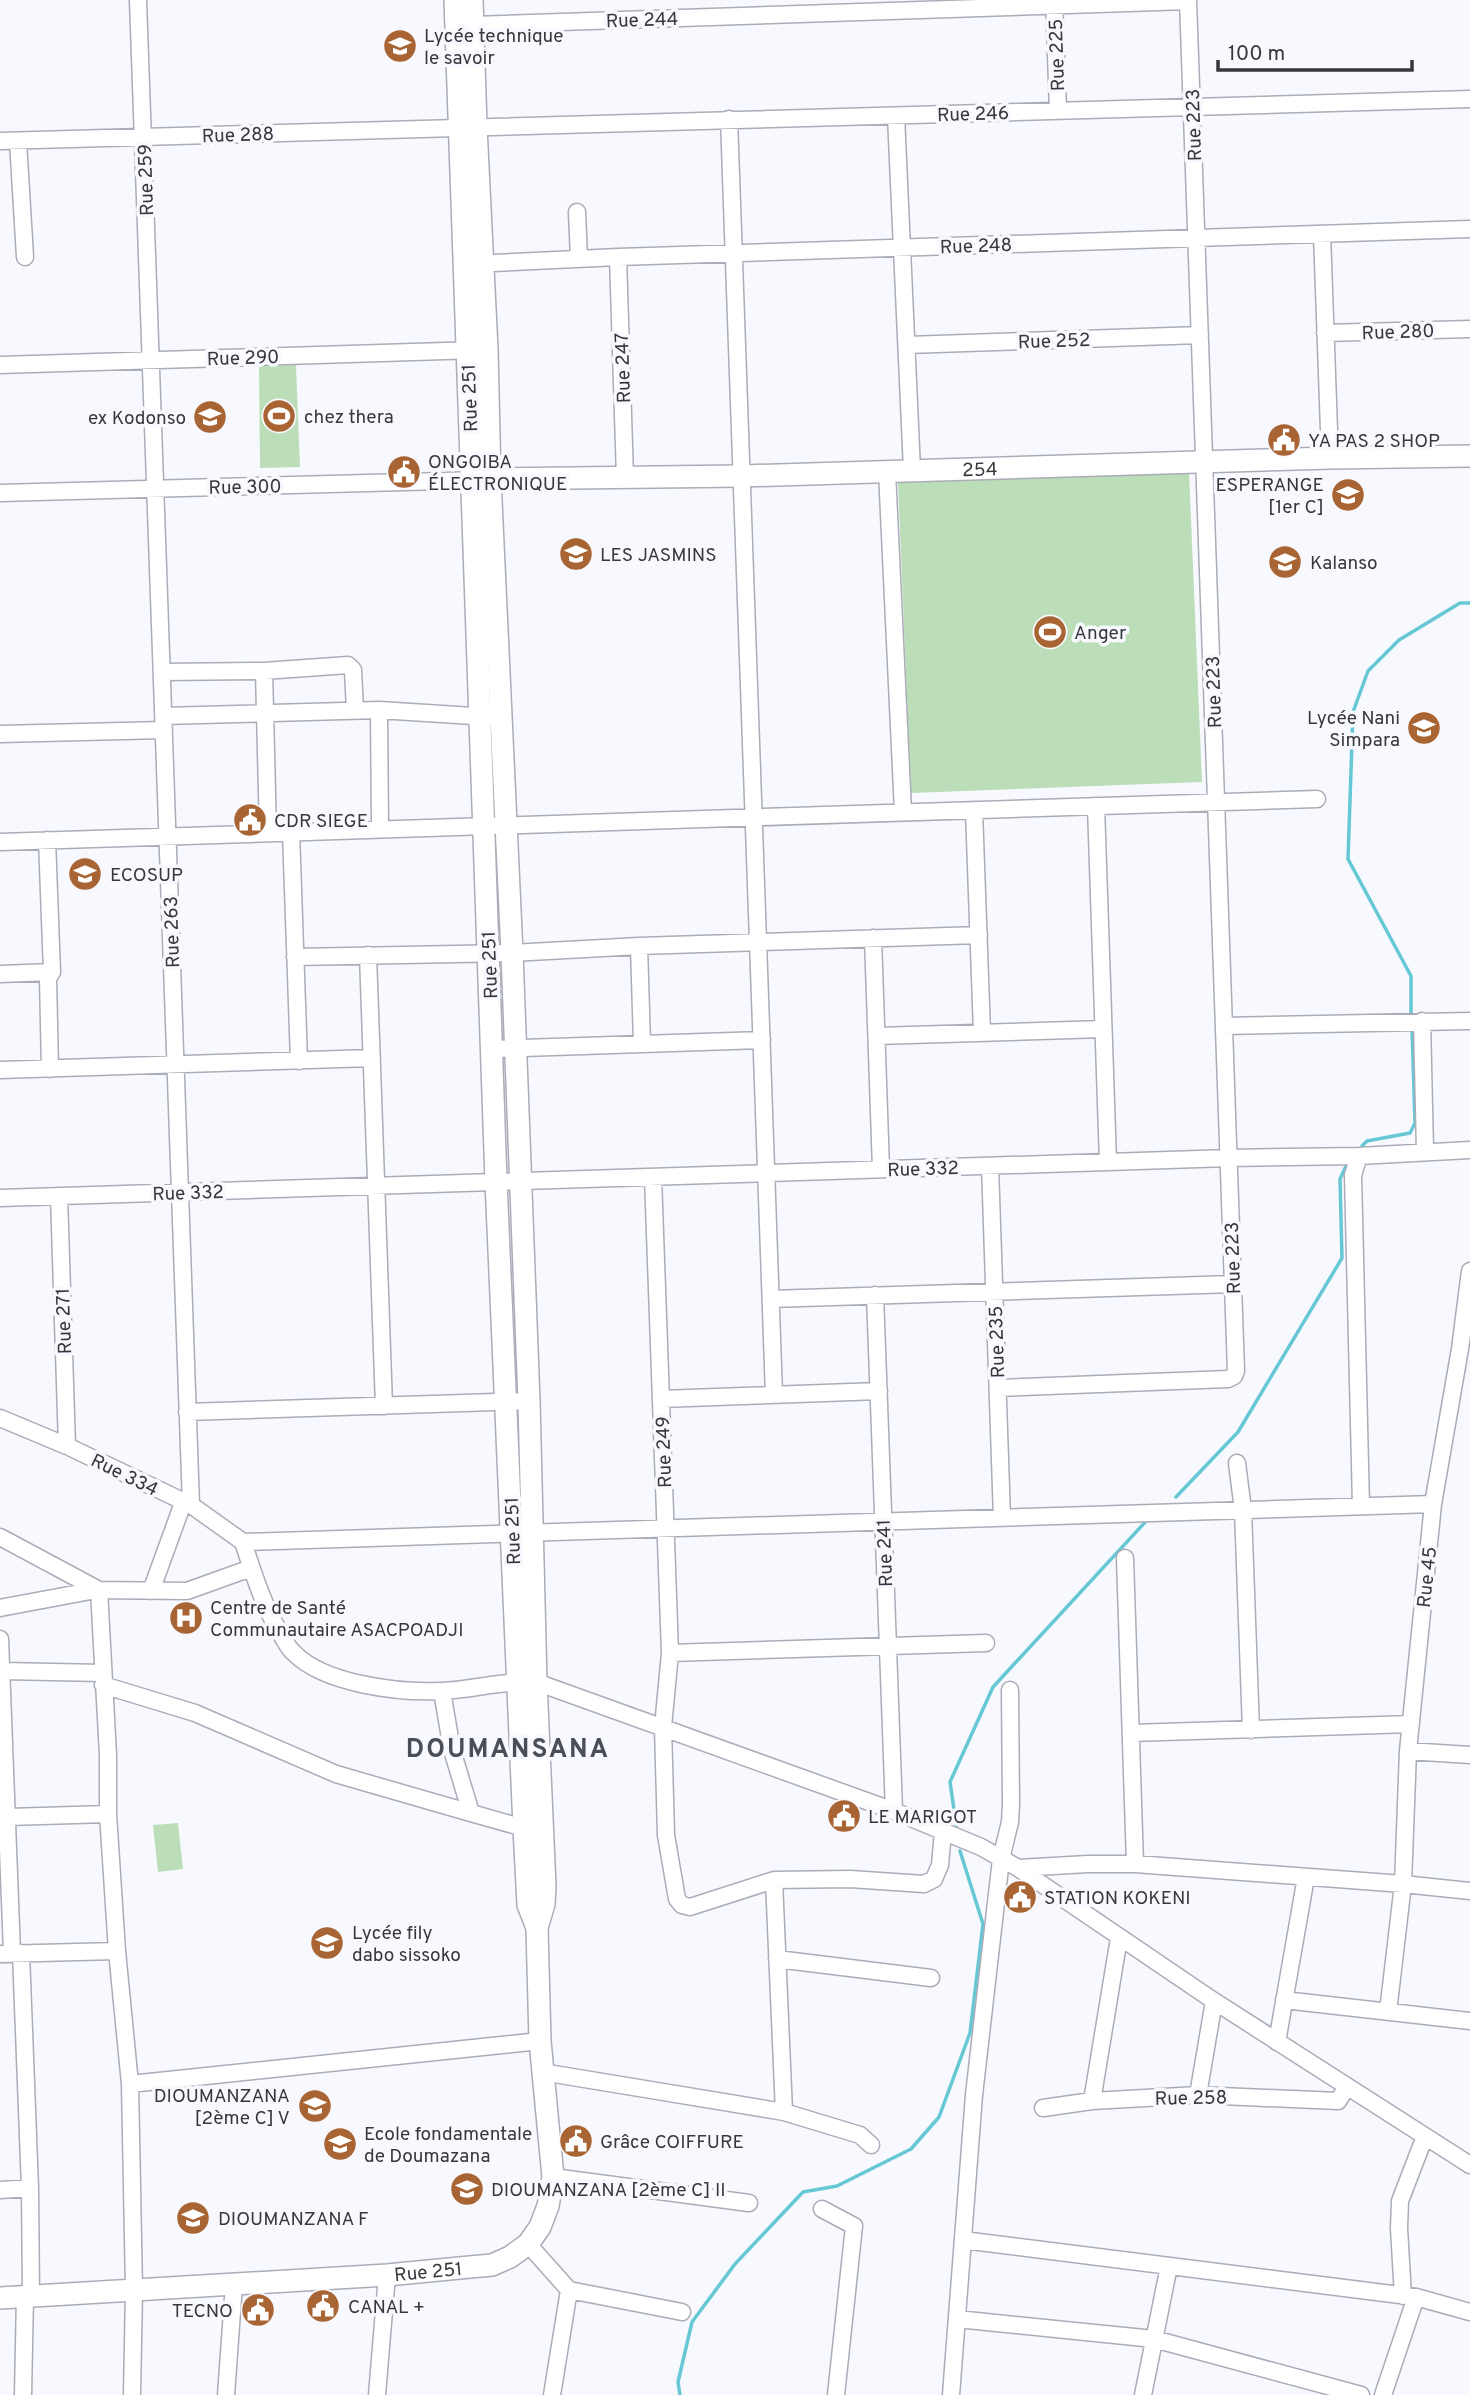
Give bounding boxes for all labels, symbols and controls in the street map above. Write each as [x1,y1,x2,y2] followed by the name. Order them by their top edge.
[605,8,679,34] street label: Rue 244
[1045,18,1071,92] street label: Rue 225
[424,25,563,71] place label: Lycée technique le savoir
[381,27,419,65] school or university icon: Lycée technique le savoir
[1218,28,1412,72] scale bar
[1228,41,1285,68] text: 100 m
[1182,88,1208,161] street label: Rue 223
[937,102,1010,128] street label: Rue 246
[201,123,275,149] street label: Rue 288
[134,143,160,216] street label: Rue 259
[939,234,1013,260] street label: Rue 248
[1361,320,1435,346] street label: Rue 280
[1017,329,1091,355] street label: Rue 252
[611,332,637,404] street label: Rue 247
[206,346,280,372] street label: Rue 290
[458,363,484,432] street label: Rue 251
[260,397,298,435] sports icon: chez thera
[191,398,229,436] school or university icon: ex Kodonso
[304,406,394,430] place label: chez thera
[88,407,186,431] place label: ex Kodonso
[1265,421,1303,459] public building icon: YA PAS 2 SHOP
[1308,430,1440,454] place label: YA PAS 2 SHOP
[428,451,567,497] place label: ONGOIBA ÉLECTRONIQUE
[385,453,423,491] public building icon: ONGOIBA ÉLECTRONIQUE
[962,458,998,483] street label: 254
[1216,474,1324,520] place label: ESPERANGE [1er C]
[208,475,282,501] street label: Rue 300
[1329,476,1367,514] school or university icon: ESPERANGE [1er C]
[557,535,595,573] school or university icon: LES JASMINS
[1266,543,1304,581] school or university icon: Kalanso
[600,544,717,568] place label: LES JASMINS
[1310,552,1378,576] place label: Kalanso
[1031,613,1069,651] sports icon: Anger
[1074,622,1127,646] place label: Anger
[1202,655,1228,728] street label: Rue 223
[1307,707,1400,753] place label: Lycée Nani Simpara
[1405,709,1443,747] school or university icon: Lycée Nani Simpara
[231,801,269,839] public building icon: CDR SIEGE
[274,810,368,834] place label: CDR SIEGE
[66,855,104,893] school or university icon: ECOSUP
[110,864,183,888] place label: ECOSUP
[160,896,186,968] street label: Rue 263
[478,930,504,999] street label: Rue 251
[887,1157,959,1183] street label: Rue 332
[152,1181,224,1207] street label: Rue 332
[1221,1221,1247,1294] street label: Rue 223
[52,1287,78,1355] street label: Rue 271
[985,1305,1011,1379] street label: Rue 235
[652,1416,678,1488] street label: Rue 249
[86,1449,162,1502] street label: Rue 334
[501,1496,527,1565] street label: Rue 251
[873,1519,899,1587] street label: Rue 241
[1413,1545,1443,1609] street label: Rue 45
[210,1597,464,1643] place label: Centre de Santé Communautaire ASACPOADJI
[167,1599,205,1637] hospital icon: Centre de Santé Communautaire ASACPOADJI
[406,1734,610,1767] district label: DOUMANSANA
[825,1797,863,1835] public building icon: LE MARIGOT
[868,1806,977,1830] place label: LE MARIGOT
[1001,1878,1039,1916] public building icon: STATION KOKENI
[1044,1887,1191,1911] place label: STATION KOKENI
[352,1922,461,1968] place label: Lycée fily dabo sissoko
[308,1924,346,1962] school or university icon: Lycée fily dabo sissoko
[154,2085,290,2131] place label: DIOUMANZANA [2ème C] V
[1154,2086,1228,2112] street label: Rue 258
[296,2087,334,2125] school or university icon: DIOUMANZANA [2ème C] V
[557,2122,595,2160] public building icon: Grâce COIFFURE
[364,2123,532,2169] place label: Ecole fondamentale de Doumazana
[321,2125,359,2163] school or university icon: Ecole fondamentale de Doumazana
[600,2131,744,2155] place label: Grâce COIFFURE
[448,2170,486,2208] school or university icon: DIOUMANZANA [2ème C] II
[491,2179,726,2203] place label: DIOUMANZANA [2ème C] II
[174,2199,212,2237] school or university icon: DIOUMANZANA F
[218,2208,369,2232] place label: DIOUMANZANA F
[393,2258,463,2288] street label: Rue 251
[304,2287,342,2325] public building icon: CANAL +
[239,2291,277,2329] public building icon: TECNO
[348,2296,425,2320] place label: CANAL +
[172,2300,233,2324] place label: TECNO

